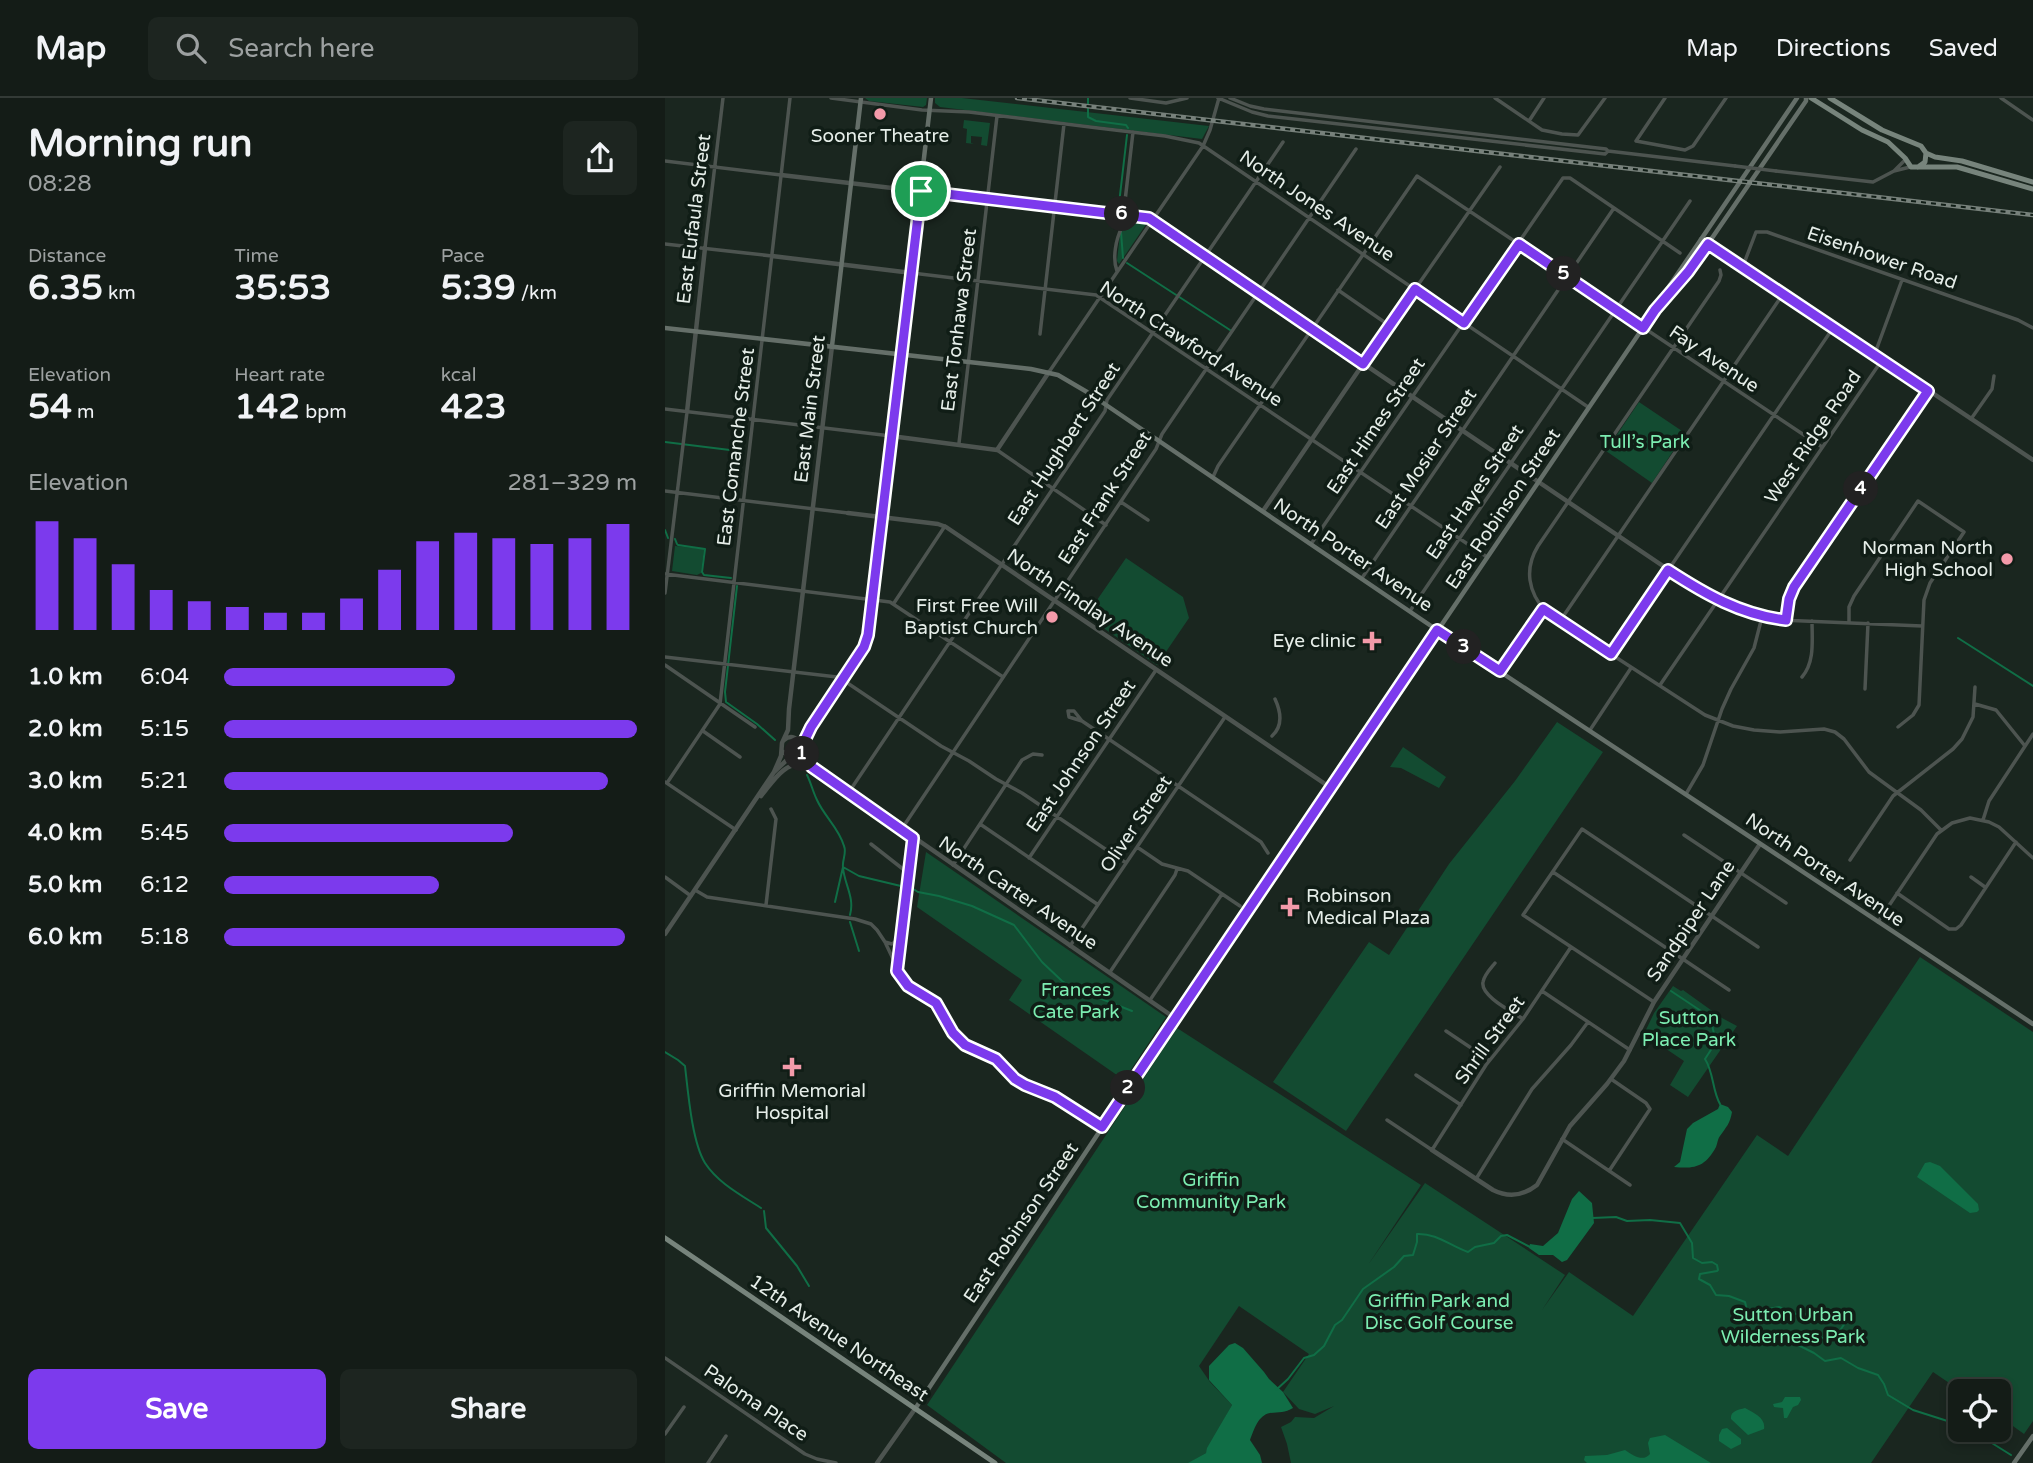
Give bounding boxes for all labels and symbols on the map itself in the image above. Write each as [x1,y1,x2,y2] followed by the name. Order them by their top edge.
[872,106,888,122] marker: Sooner Theatre
[811,125,949,147] place label: Sooner Theatre
[673,133,715,305] street label: East Eufaula Street
[1235,146,1399,266] street label: North Jones Avenue
[891,161,951,221] pin
[1105,197,1140,232] pin: 6
[1804,222,1960,294] street label: Eisenhower Road
[937,227,981,413] street label: East Tonhawa Street
[1546,256,1581,292] pin: 5
[1095,277,1287,411] street label: North Crawford Avenue
[1665,321,1763,397] street label: Fay Avenue
[790,334,830,484] street label: East Main Street
[713,347,759,547] street label: East Comanche Street
[1322,354,1430,498] street label: East Himes Street
[1003,358,1125,530] street label: East Hughbert Street
[1760,366,1866,508] street label: West Ridge Road
[1371,385,1481,533] street label: East Mosier Street
[1422,420,1528,564] street label: East Hayes Street
[1441,425,1565,593] street label: East Robinson Street
[1054,427,1156,569] street label: East Frank Street
[1600,431,1690,453] park label: Tull’s Park
[1843,472,1879,506] pin: 4
[1269,494,1437,616] street label: North Porter Avenue
[1862,537,1993,581] place label: Norman North High School
[1003,544,1177,672] street label: North Findlay Avenue
[1999,551,2015,567] marker: Norman North High School
[904,595,1038,639] place label: First Free Will Baptist Church
[1044,609,1060,625] marker: First Free Will Baptist Church
[1272,630,1356,652] place label: Eye clinic
[1447,630,1481,664] pin: 3
[1362,631,1382,651] marker: Eye clinic
[1022,676,1140,836] street label: East Johnson Street
[785,736,819,772] pin: 1
[1096,771,1176,877] street label: Oliver Street
[1741,809,1909,931] street label: North Porter Avenue
[934,832,1102,954] street label: North Carter Avenue
[1642,856,1740,986] street label: Sandpiper Lane
[1306,885,1430,929] place label: Robinson Medical Plaza
[1280,897,1300,917] marker: Robinson Medical Plaza
[1032,979,1120,1023] park label: Frances Cate Park
[1451,992,1529,1088] street label: Shrill Street
[1642,1007,1736,1051] park label: Sutton Place Park
[782,1057,802,1077] marker: Griffin Memorial Hospital
[1111,1070,1145,1105] pin: 2
[718,1080,866,1124] place label: Griffin Memorial Hospital
[959,1139,1083,1307] street label: East Robinson Street
[1136,1169,1286,1213] park label: Griffin Community Park
[745,1270,933,1406] street label: 12th Avenue Northeast
[1364,1290,1514,1334] park label: Griffin Park and Disc Golf Course
[1721,1304,1865,1348] park label: Sutton Urban Wilderness Park
[700,1360,812,1446] street label: Paloma Place

